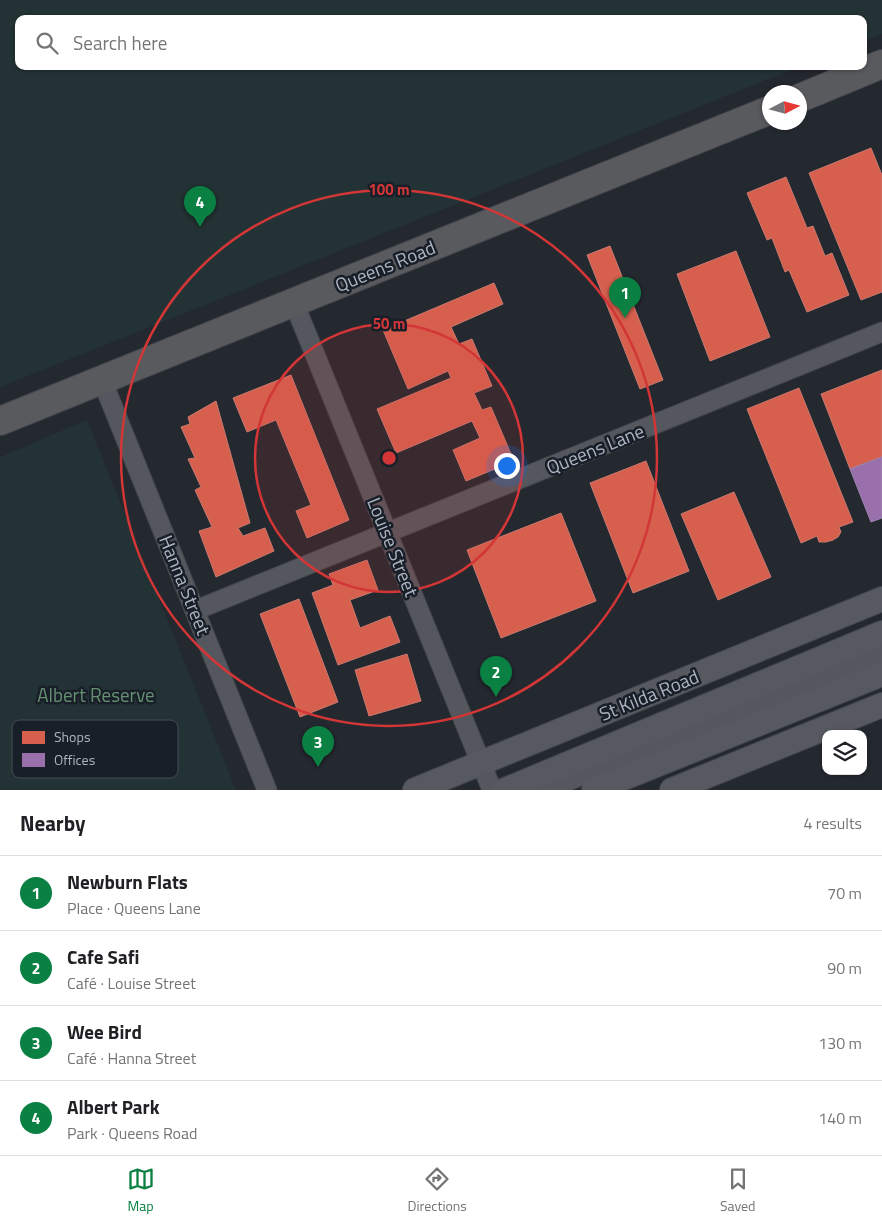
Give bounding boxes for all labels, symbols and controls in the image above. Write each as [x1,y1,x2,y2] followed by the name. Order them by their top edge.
[15,15,867,70] search box
[73,28,167,57] text: Search here
[33,29,61,57] icon: search
[762,85,807,130] north arrow
[368,178,410,201] text: 100 m
[184,186,216,227] pin: 4
[330,232,439,299] street label: Queens Road
[609,277,641,318] pin: 1
[373,312,405,335] text: 50 m
[541,416,648,481] street label: Queens Lane
[380,449,398,467] centre of rings
[494,453,520,479] your location
[360,493,427,601] street label: Louise Street
[152,531,219,639] street label: Hanna Street
[480,656,512,697] pin: 2
[595,661,703,728] street label: St Kilda Road
[37,680,155,709] park label: Albert Reserve
[12,720,178,778] legend
[54,726,90,747] text: Shops
[302,726,334,767] pin: 3
[822,730,867,775] map controls
[822,730,867,775] button: layers
[54,749,95,770] text: Offices
[20,807,85,839] text: Nearby
[803,811,862,835] text: 4 results
[67,867,188,896] text: Newburn Flats
[32,881,40,905] text: 1
[827,881,862,905] text: 70 m
[67,896,201,920] text: Place · Queens Lane
[67,942,139,971] text: Cafe Safi
[32,956,40,980] text: 2
[827,956,862,980] text: 90 m
[67,971,196,995] text: Café · Louise Street
[67,1017,142,1046] text: Wee Bird
[32,1031,40,1055] text: 3
[818,1031,862,1055] text: 130 m
[67,1046,196,1070] text: Café · Hanna Street
[67,1092,159,1121] text: Albert Park
[32,1106,40,1130] text: 4
[818,1106,862,1130] text: 140 m
[67,1121,198,1145] text: Park · Queens Road
[127,1165,155,1216] tab: Map
[408,1165,467,1216] tab: Directions
[720,1165,756,1216] tab: Saved

